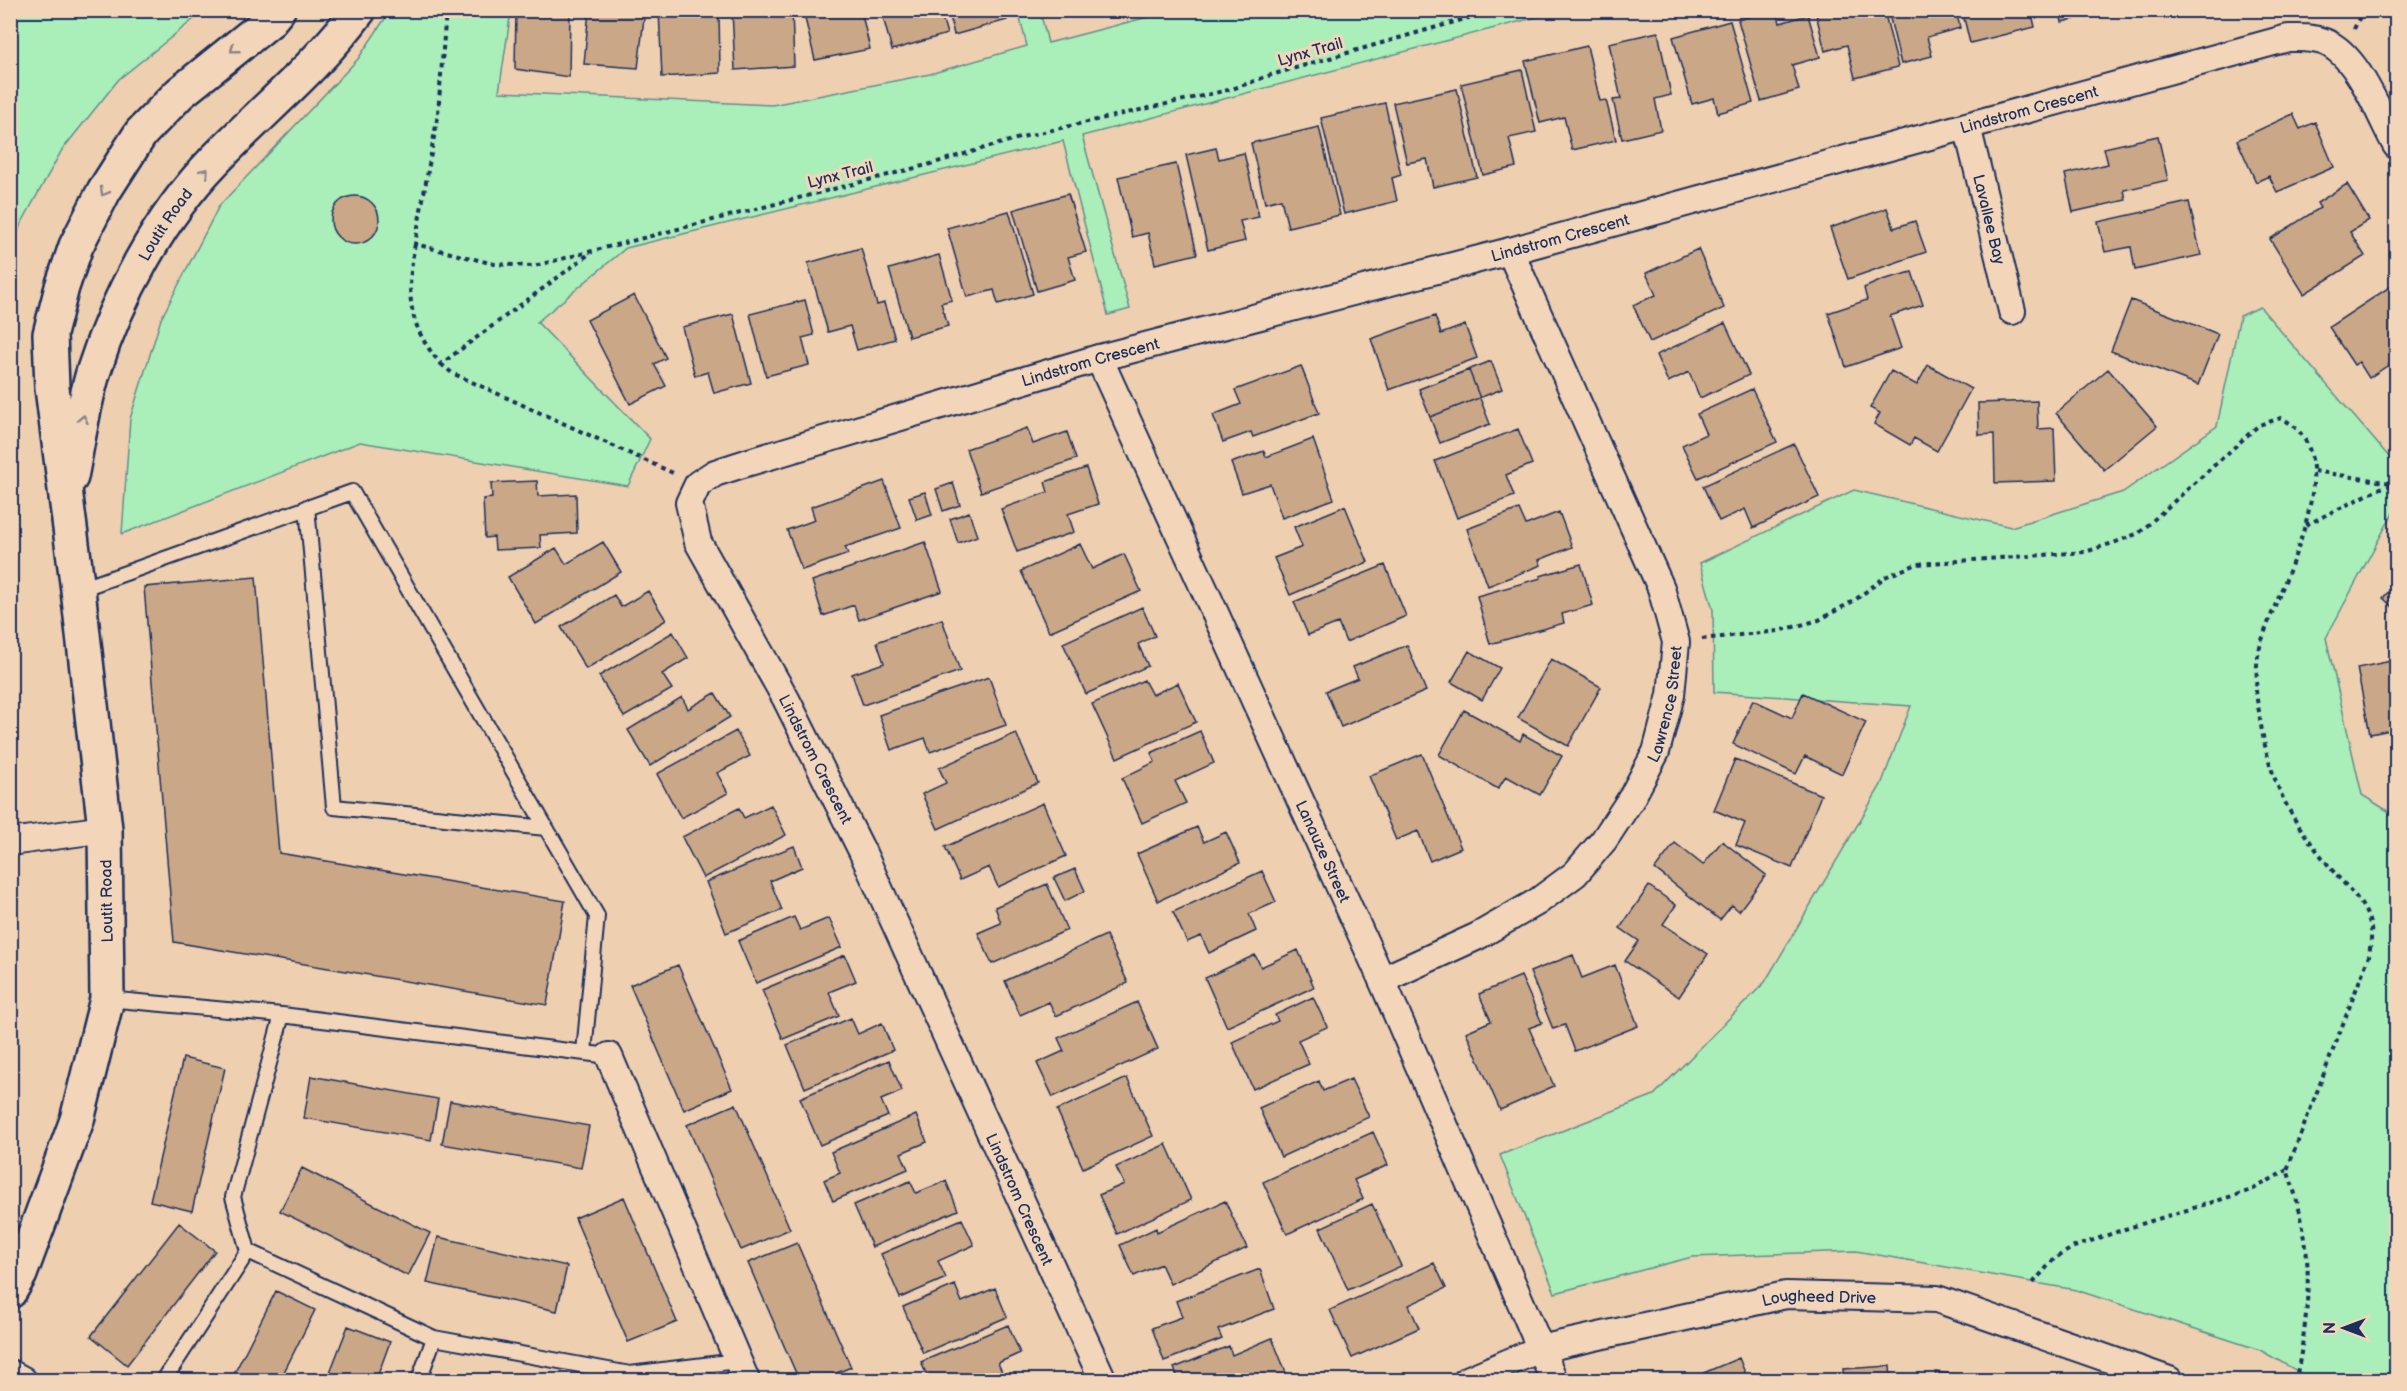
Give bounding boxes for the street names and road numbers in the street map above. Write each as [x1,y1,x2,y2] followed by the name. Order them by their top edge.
[1276,34,1345,71] street label: Lynx Trail
[1958,82,2100,138] street label: Lindstrom Crescent
[806,158,875,193] street label: Lynx Trail
[1968,173,2009,267] street label: Lavallee Bay
[135,185,197,265] street label: Loutit Road
[1489,211,1632,267] street label: Lindstrom Crescent
[1019,335,1162,392] street label: Lindstrom Crescent
[1644,645,1687,766] street label: Lawrence Street
[774,692,855,827] street label: Lindstrom Crescent
[1291,798,1353,906] street label: Lanauze Street
[97,859,118,943] street label: Loutit Road
[981,1131,1056,1269] street label: Lindstrom Crescent
[1760,1287,1877,1311] street label: Lougheed Drive

